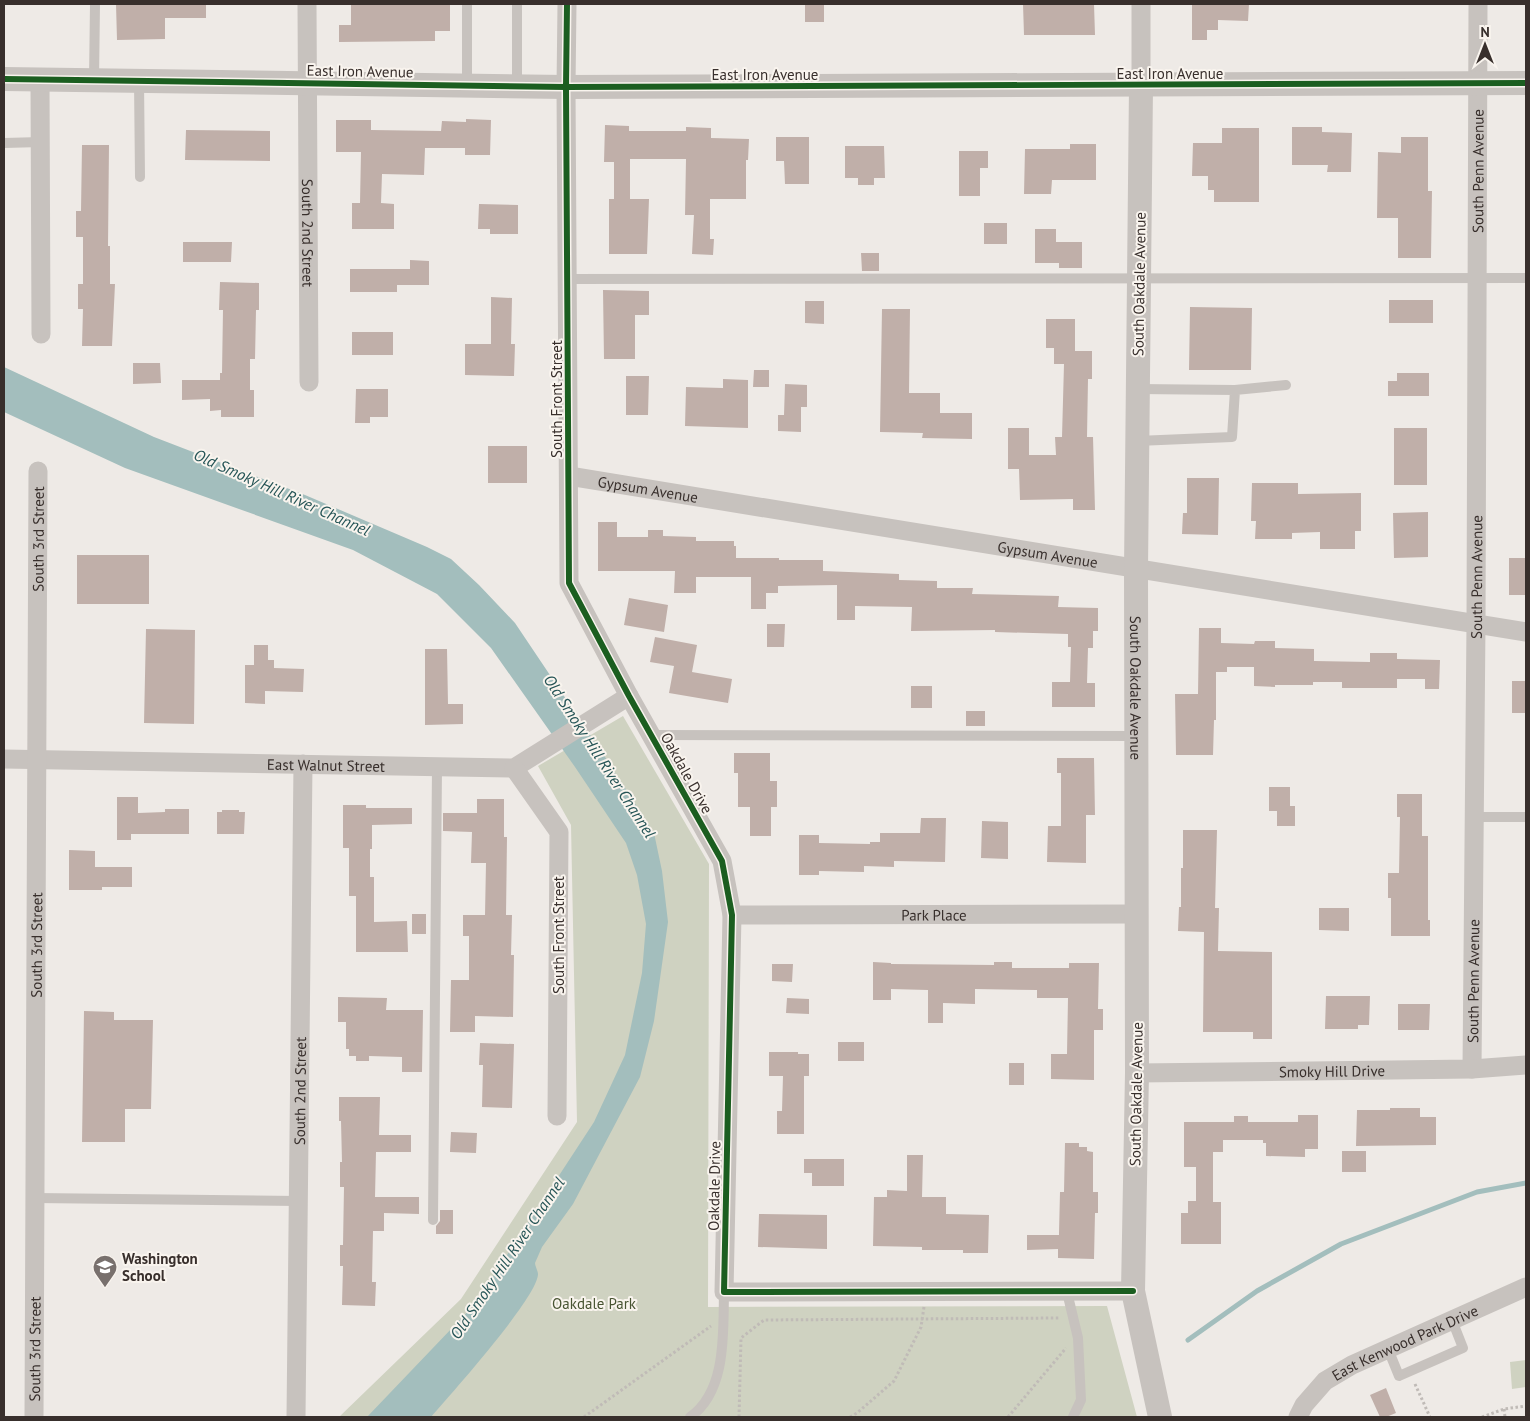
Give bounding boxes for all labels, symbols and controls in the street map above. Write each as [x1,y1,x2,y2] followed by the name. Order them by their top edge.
[1460,20,1510,70] north arrow
[1480,23,1490,41] text: N
[306,61,414,81] street label: East Iron Avenue
[1117,64,1223,83] street label: East Iron Avenue
[712,65,818,84] street label: East Iron Avenue
[1468,109,1487,233] street label: South Penn Avenue
[298,179,318,287] street label: South 2nd Street
[1128,212,1150,356] street label: South Oakdale Avenue
[547,340,566,458] street label: South Front Street
[191,444,374,540] water label: Old Smoky Hill River Channel
[596,471,700,506] street label: Gypsum Avenue
[28,486,47,592] street label: South 3rd Street
[1466,515,1486,639] street label: South Penn Avenue
[996,536,1099,572] street label: Gypsum Avenue
[1127,616,1146,760] street label: South Oakdale Avenue
[540,671,661,842] water label: Old Smoky Hill River Channel
[657,729,717,817] street label: Oakdale Drive
[267,754,385,775] street label: East Walnut Street
[549,876,568,994] street label: South Front Street
[26,892,46,998] street label: South 3rd Street
[901,905,967,924] street label: Park Place
[1463,919,1483,1043] street label: South Penn Avenue
[1125,1022,1147,1166] street label: South Oakdale Avenue
[289,1037,310,1145] street label: South 2nd Street
[1279,1061,1385,1081] street label: Smoky Hill Drive
[704,1141,724,1231] street label: Oakdale Drive
[445,1173,569,1343] water label: Old Smoky Hill River Channel
[122,1249,198,1285] place label: Washington School
[92,1254,118,1288] school or university icon: Washington School
[552,1294,637,1313] park label: Oakdale Park
[25,1296,44,1402] street label: South 3rd Street
[1328,1300,1481,1385] street label: East Kenwood Park Drive

